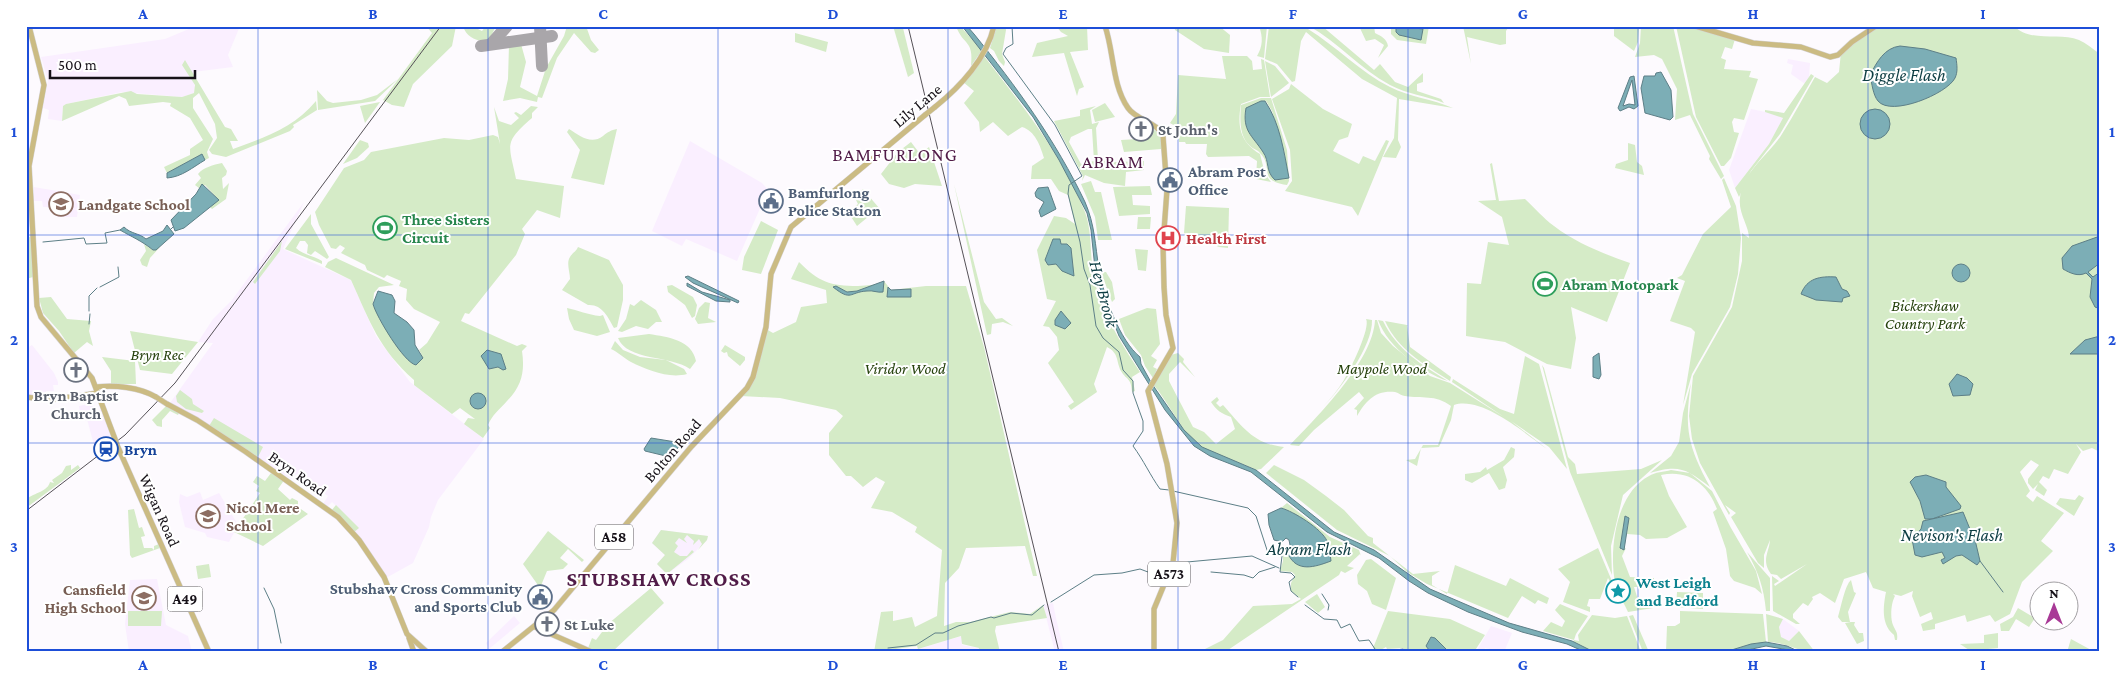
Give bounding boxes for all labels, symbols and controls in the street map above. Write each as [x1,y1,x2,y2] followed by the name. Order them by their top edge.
[137,5,148,22] text: A
[368,5,378,22] text: B
[598,5,608,22] text: C
[827,5,839,22] text: D
[1058,5,1068,22] text: E
[1289,5,1298,22] text: F
[1518,5,1528,22] text: G
[1748,5,1759,22] text: H
[1980,5,1986,22] text: I
[50,48,195,80] scale bar
[58,57,97,73] text: 500 m
[1862,65,1946,85] water label: Diggle Flash
[890,80,946,131] street label: Lily Lane
[1128,116,1154,142] church icon: St John's
[1158,121,1218,138] place label: St John's
[11,123,17,140] text: 1
[2109,123,2115,140] text: 1
[832,144,958,165] district label: BAMFURLONG
[1082,151,1144,172] district label: ABRAM
[1187,163,1266,198] place label: Abram Post Office
[1157,167,1183,193] public building icon: Abram Post Office
[788,184,881,219] place label: Bamfurlong Police Station
[758,188,784,214] public building icon: Bamfurlong Police Station
[48,191,74,217] school or university icon: Landgate School
[78,196,190,213] place label: Landgate School
[402,211,490,246] place label: Three Sisters Circuit
[372,215,398,241] sports icon: Three Sisters Circuit
[1155,225,1181,251] hospital icon: Health First
[1186,230,1266,247] place label: Health First
[1085,258,1123,331] water label: Hey Brook
[1532,271,1558,297] sports icon: Abram Motopark
[1561,276,1679,293] place label: Abram Motopark
[1885,297,1966,333] park label: Bickershaw Country Park
[10,331,18,348] text: 2
[2108,331,2116,348] text: 2
[131,346,184,364] park label: Bryn Rec
[63,357,89,383] church icon: Bryn Baptist Church
[864,360,946,377] park label: Viridor Wood
[1336,360,1428,378] park label: Maypole Wood
[34,387,119,422] place label: Bryn Baptist Church
[640,415,705,485] street label: Bolton Road
[93,436,119,462] station icon: Bryn
[124,441,157,458] place label: Bryn
[265,448,330,500] street label: Bryn Road
[135,471,183,550] street label: Wigan Road
[226,499,300,534] place label: Nicol Mere School
[195,503,221,529] school or university icon: Nicol Mere School
[595,524,633,550] road number: A58
[1901,525,2003,545] water label: Nevison's Flash
[10,538,18,555] text: 3
[2108,538,2116,555] text: 3
[1265,539,1352,559] water label: Abram Flash
[1148,562,1190,586] road number: A573
[566,567,752,591] district label: STUBSHAW CROSS
[1635,574,1719,609] place label: West Leigh and Bedford
[1605,578,1631,604] place icon: West Leigh and Bedford
[330,580,522,615] place label: Stubshaw Cross Community and Sports Club
[2028,580,2078,630] north arrow
[44,581,126,616] place label: Cansfield High School
[527,584,553,610] public building icon: Stubshaw Cross Community and Sports Club
[131,585,157,611] school or university icon: Cansfield High School
[2049,585,2059,601] text: N
[168,586,202,612] road number: A49
[534,611,560,637] church icon: St Luke
[564,616,615,633] place label: St Luke
[137,656,148,673] text: A
[368,656,378,673] text: B
[598,656,608,673] text: C
[827,656,839,673] text: D
[1058,656,1068,673] text: E
[1289,656,1298,673] text: F
[1518,656,1528,673] text: G
[1748,656,1759,673] text: H
[1980,656,1986,673] text: I

